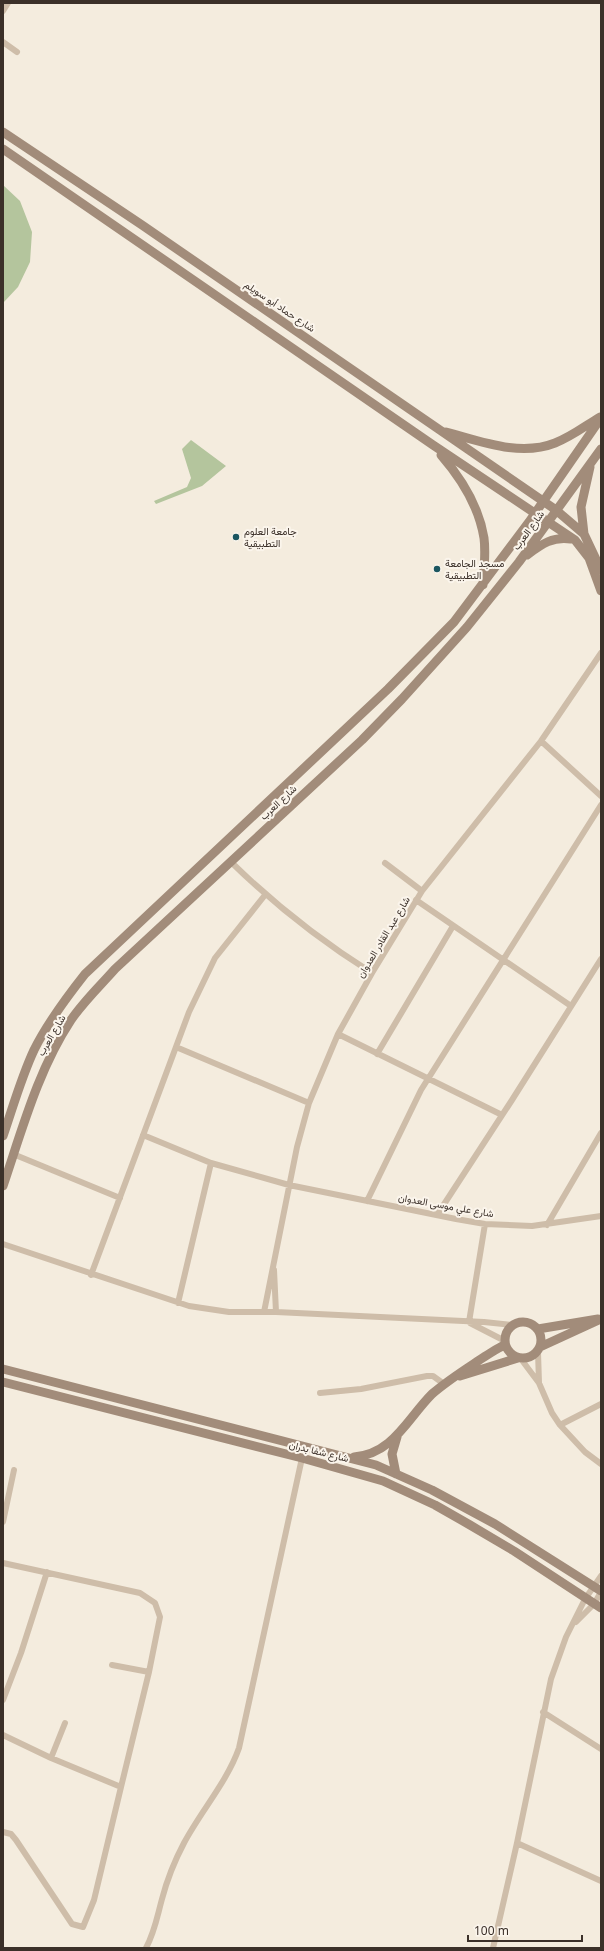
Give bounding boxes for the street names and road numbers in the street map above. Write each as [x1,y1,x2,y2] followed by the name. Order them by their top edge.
[242,277,318,335] street label: شارع حماد أبو سويلم
[509,507,547,553] street label: شارع العرب
[257,781,299,823] street label: شارع العرب
[353,894,413,980] street label: شارع عبد القادر العدوان
[34,1012,68,1058] street label: شارع العرب
[397,1190,495,1222] street label: شارع علي موسى العدوان
[288,1437,350,1465] street label: شارع شفا بدران

